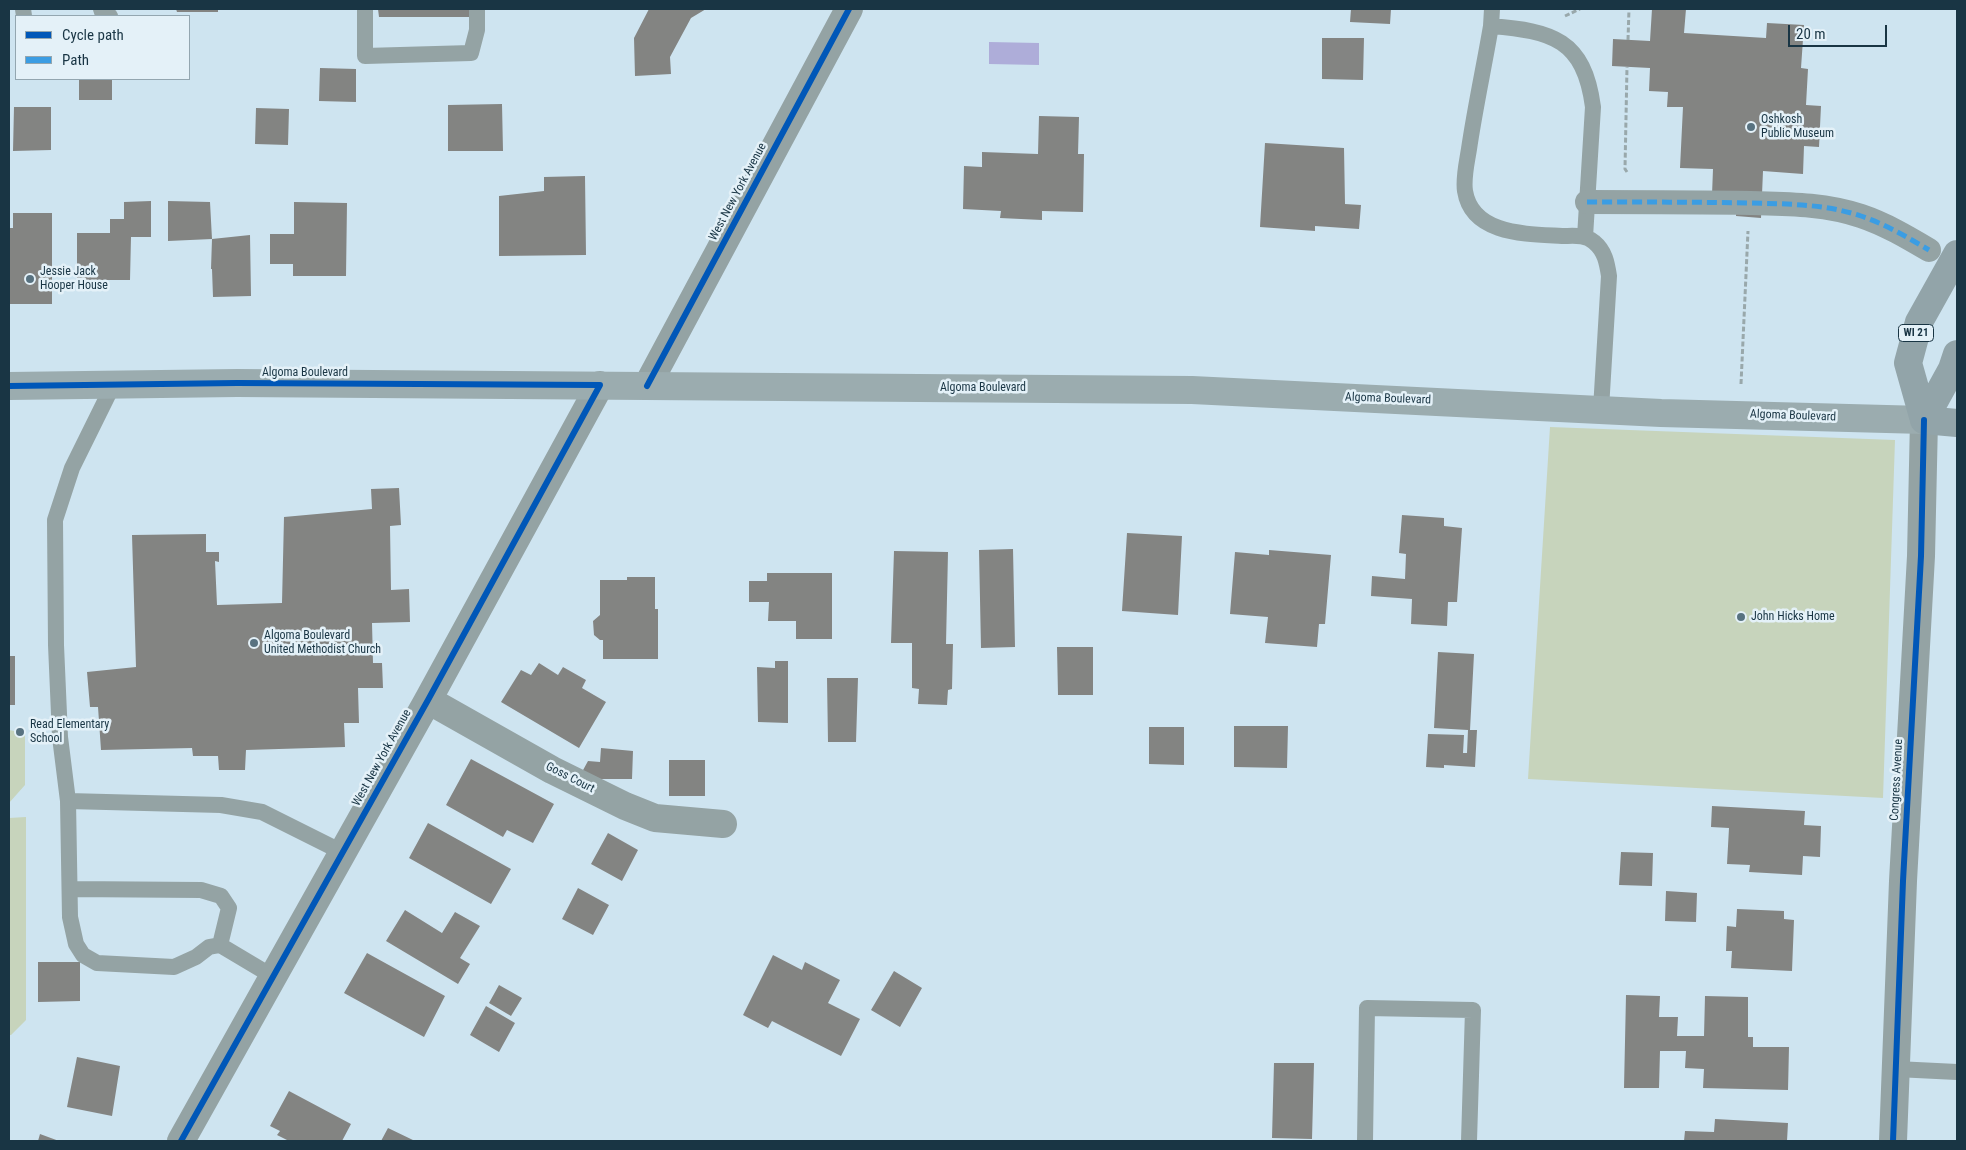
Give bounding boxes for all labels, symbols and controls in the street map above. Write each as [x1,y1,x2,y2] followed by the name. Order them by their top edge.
[15,15,190,80] legend
[1791,15,1890,47] scale bar
[1796,25,1826,43] text: 20 m
[62,26,124,44] text: Cycle path
[62,51,89,69] text: Path
[1761,113,1834,141] place label: Oshkosh Public Museum
[1745,121,1757,133] marker: Oshkosh Public Museum
[706,141,770,243] street label: West New York Avenue
[40,265,108,293] place label: Jessie Jack Hooper House
[24,273,36,285] marker: Jessie Jack Hooper House
[1898,324,1934,342] road number: WI 21
[262,366,348,380] street label: Algoma Boulevard
[940,381,1026,395] street label: Algoma Boulevard
[1345,390,1431,408] street label: Algoma Boulevard
[1750,407,1836,425] street label: Algoma Boulevard
[1751,610,1835,624] place label: John Hicks Home
[1735,611,1747,623] marker: John Hicks Home
[264,629,381,657] place label: Algoma Boulevard United Methodist Church
[248,637,260,649] marker: Algoma Boulevard United Methodist Church
[349,707,415,809] street label: West New York Avenue
[30,718,109,746] place label: Read Elementary School
[14,726,26,738] marker: Read Elementary School
[1888,739,1906,821] street label: Congress Avenue
[543,760,597,796] street label: Goss Court

